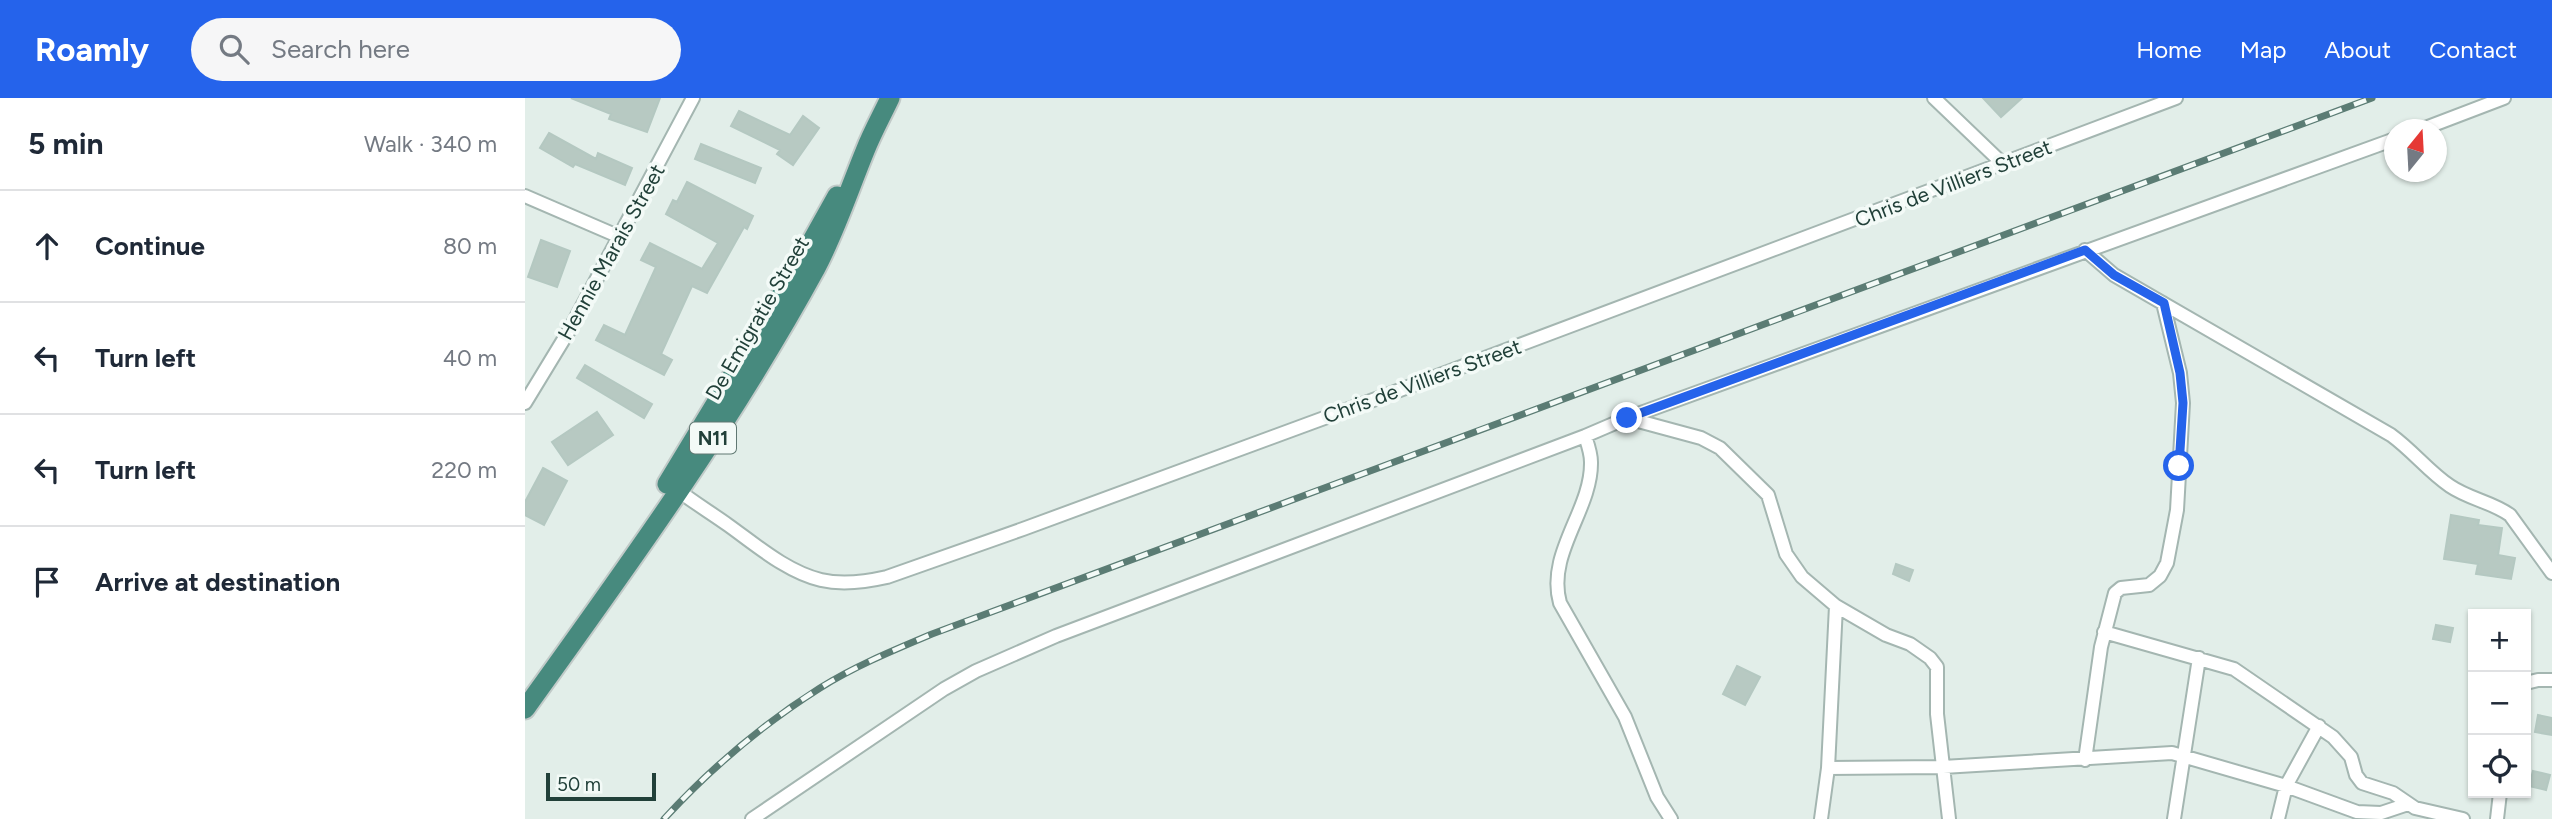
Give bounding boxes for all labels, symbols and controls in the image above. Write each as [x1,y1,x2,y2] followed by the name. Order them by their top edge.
[191,18,681,81] search box
[35,30,149,69] text: Roamly
[215,30,253,68] icon: search
[271,33,410,65] text: Search here
[2136,35,2202,64] text: Home
[2240,35,2286,64] text: Map
[2324,35,2391,64] text: About
[2429,35,2517,64] text: Contact
[2384,119,2447,182] north arrow
[28,125,104,162] text: 5 min
[364,130,497,158] text: Walk · 340 m
[1851,134,2055,232] street label: Chris de Villiers Street
[552,160,670,344] street label: Hennie Marais Street
[28,227,66,265] icon: ahead
[95,230,205,262] text: Continue
[443,232,497,260] text: 80 m
[700,232,814,404] street label: De Emigratie Street
[1320,334,1524,428] street label: Chris de Villiers Street
[28,339,66,377] icon: left
[95,342,196,374] text: Turn left
[443,344,497,372] text: 40 m
[1611,402,1642,433] route end
[690,422,736,454] road number: N11
[2163,450,2194,481] route start
[28,451,66,489] icon: left
[95,454,196,486] text: Turn left
[431,456,497,484] text: 220 m
[28,563,66,601] icon: arrive
[95,566,340,598] text: Arrive at destination
[2468,609,2531,798] map controls
[2468,609,2531,672] button: +
[2468,672,2531,735] button: −
[2468,735,2531,798] button: locate
[546,770,656,802] scale bar
[557,773,601,796] text: 50 m

